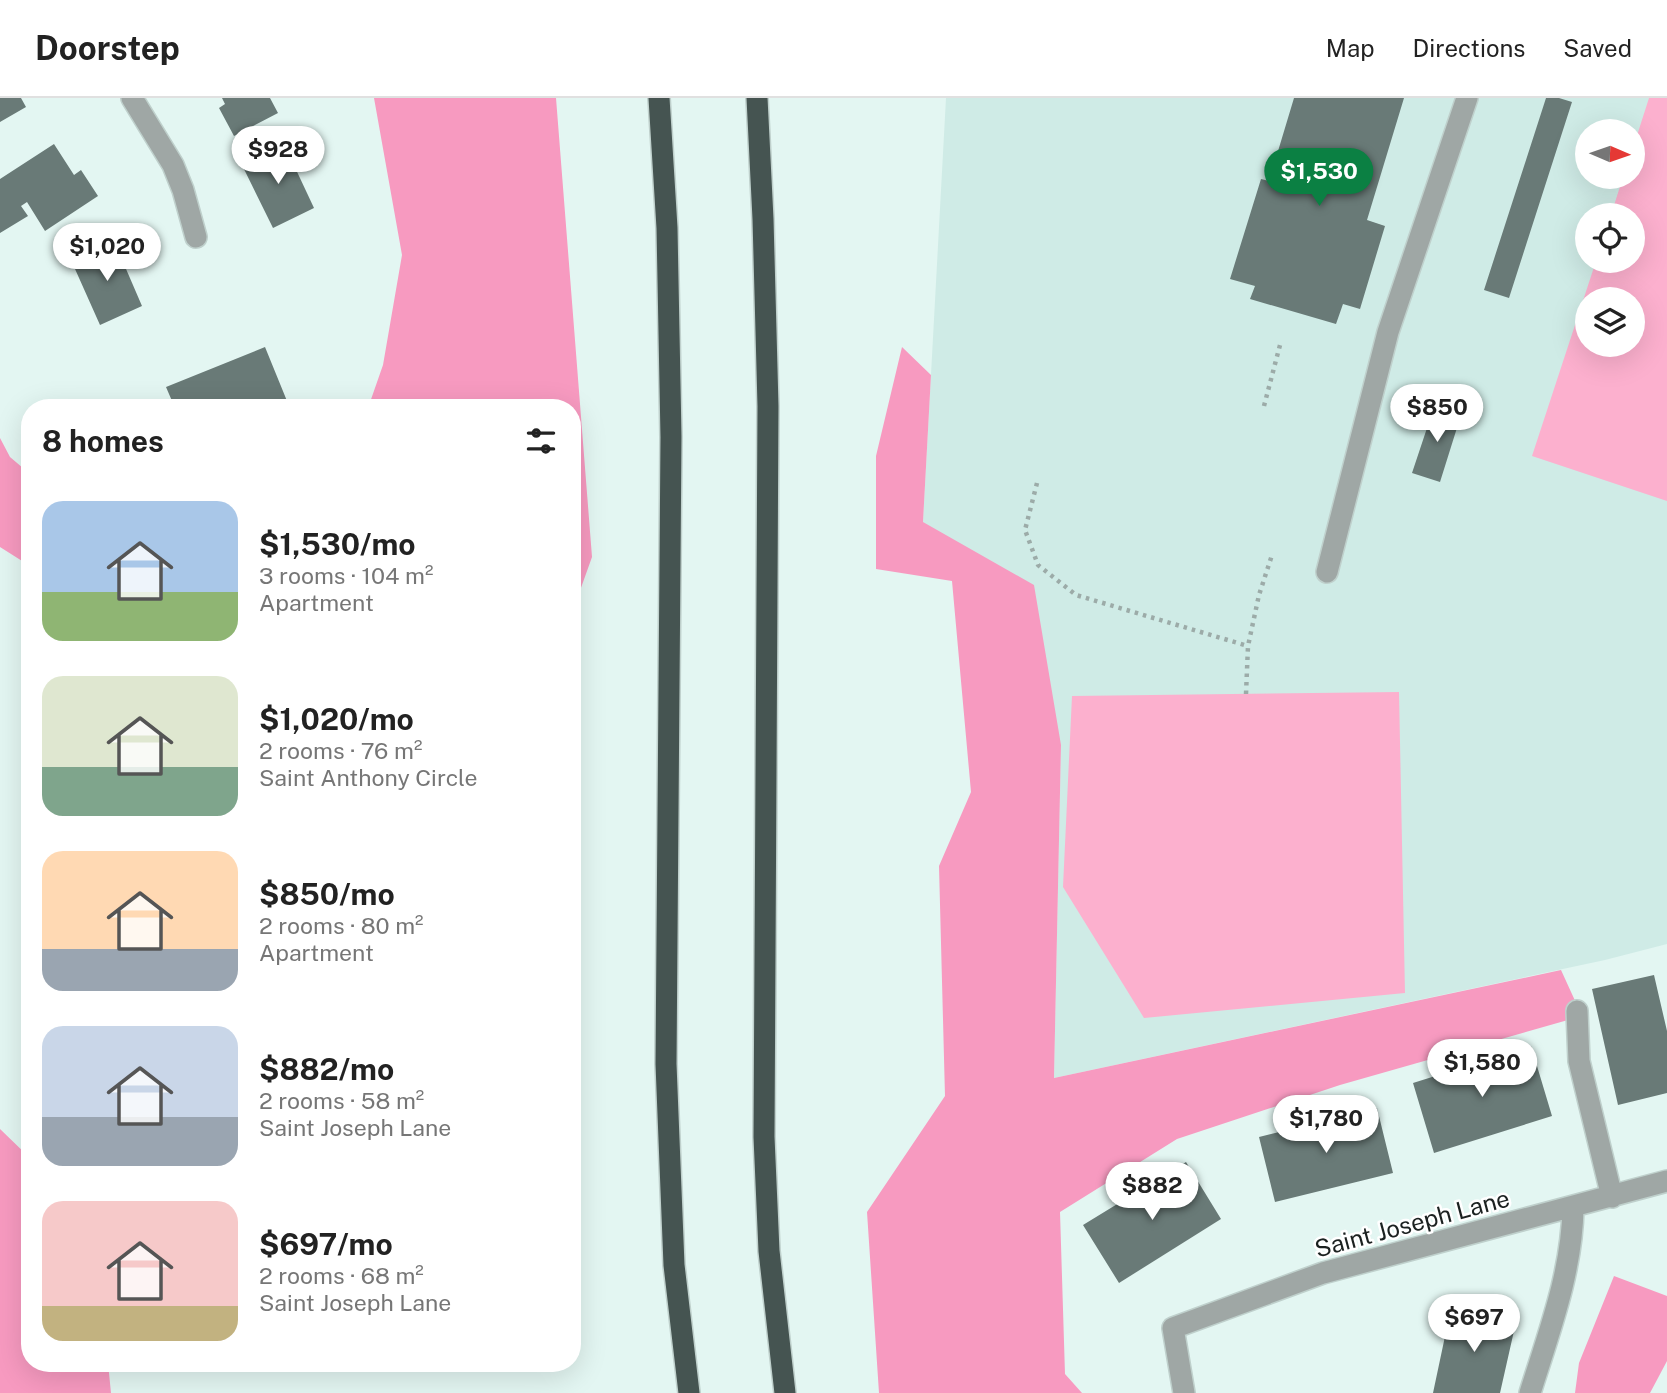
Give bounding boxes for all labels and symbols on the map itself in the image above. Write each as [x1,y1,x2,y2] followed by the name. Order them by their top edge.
[1575,119,1645,189] north arrow
[237,126,319,186] pin: $928
[1262,148,1376,208] pin: $1,530
[50,223,164,283] pin: $1,020
[1396,384,1478,444] pin: $850
[1425,1040,1539,1099] pin: $1,580
[1269,1096,1383,1155] pin: $1,780
[1111,1162,1193,1222] pin: $882
[1312,1184,1512,1262] street label: Saint Joseph Lane
[1433,1294,1515,1354] pin: $697

